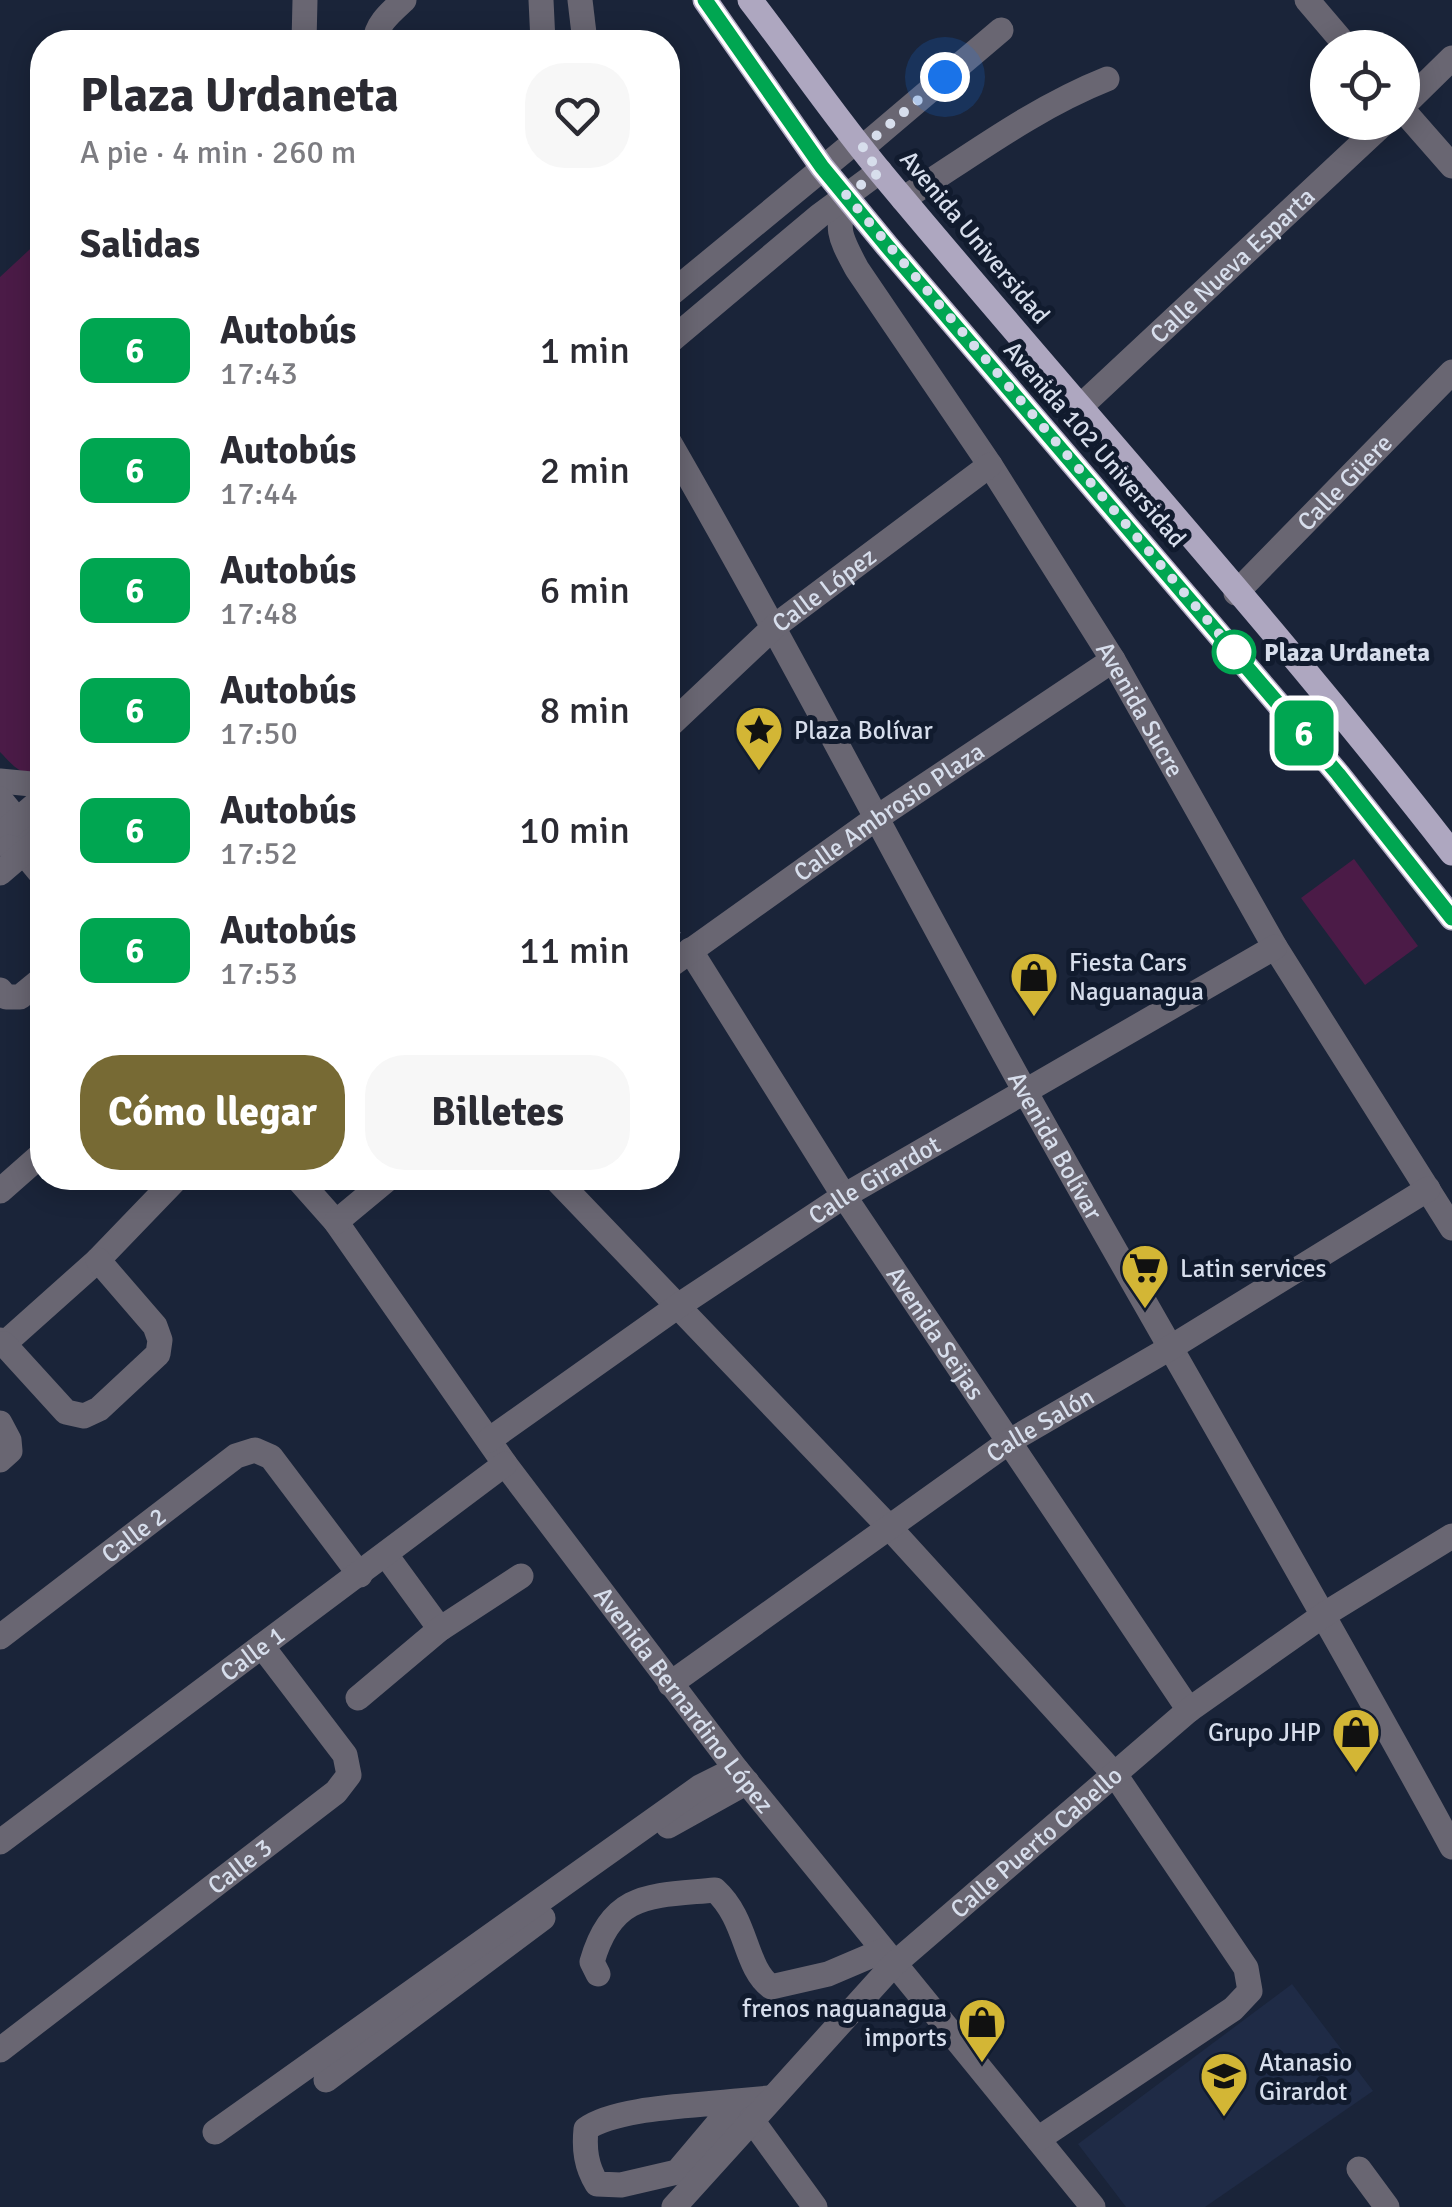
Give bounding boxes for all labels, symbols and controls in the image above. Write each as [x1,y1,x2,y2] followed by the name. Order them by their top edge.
[1310,30,1420,140] map controls
[1310,30,1420,140] button: locate
[920,52,970,102] your location
[525,63,630,168] button: heart
[80,66,399,125] text: Plaza Urdaneta
[80,133,356,172] text: A pie · 4 min · 260 m
[893,144,1057,330] street label: Avenida Universidad
[1143,180,1321,350] street label: Calle Nueva Esparta
[80,221,200,268] text: Salidas
[220,307,356,354] text: Autobús
[540,327,630,374] text: 1 min
[126,329,144,372] text: 6
[997,335,1193,553] street label: Avenida 102 Universidad
[220,354,298,393] text: 17:43
[220,427,356,474] text: Autobús
[1290,427,1399,537] street label: Calle Güere
[540,447,630,494] text: 2 min
[126,449,144,492] text: 6
[220,474,298,513] text: 17:44
[766,540,882,639] street label: Calle López
[220,547,356,594] text: Autobús
[540,567,630,614] text: 6 min
[126,569,144,612] text: 6
[220,594,298,633] text: 17:48
[1213,631,1255,673] marker: Plaza Urdaneta
[1090,636,1191,782] street label: Avenida Sucre
[1264,637,1430,668] place label: Plaza Urdaneta
[220,667,356,714] text: Autobús
[540,687,630,734] text: 8 min
[126,689,144,732] text: 6
[1272,700,1336,766] line badge: 6
[733,704,785,772] place icon: Plaza Bolívar
[1295,712,1313,755] text: 6
[220,714,298,753] text: 17:50
[794,715,933,746] place label: Plaza Bolívar
[787,735,990,888] street label: Calle Ambrosio Plaza
[220,787,356,834] text: Autobús
[519,807,630,854] text: 10 min
[126,809,144,852] text: 6
[220,834,298,873] text: 17:52
[220,907,356,954] text: Autobús
[519,927,630,974] text: 11 min
[126,929,144,972] text: 6
[1069,947,1204,1007] place label: Fiesta Cars Naguanagua
[1008,950,1060,1018] shop icon: Fiesta Cars Naguanagua
[220,954,298,993] text: 17:53
[80,1055,345,1170] button: Cómo llegar
[365,1055,630,1170] button: Billetes
[1002,1066,1110,1226] street label: Avenida Bolívar
[802,1128,946,1231] street label: Calle Girardot
[1119,1242,1171,1310] supermarket icon: Latin services
[1180,1253,1326,1284] place label: Latin services
[880,1260,992,1405] street label: Avenida Seijas
[980,1380,1099,1469] street label: Calle Salón
[95,1500,172,1569] street label: Calle 2
[588,1580,781,1819] street label: Avenida Bernardino López
[214,1619,291,1688] street label: Calle 1
[1330,1706,1382,1774] shop icon: Grupo JHP
[1208,1717,1321,1748] place label: Grupo JHP
[944,1759,1128,1924] street label: Calle Puerto Cabello
[201,1831,278,1901] street label: Calle 3
[742,1993,947,2053] place label: frenos naguanagua imports
[956,1996,1008,2064] shop icon: frenos naguanagua imports
[1259,2047,1352,2107] place label: Atanasio Girardot
[1198,2050,1250,2118] school or university icon: Atanasio Girardot

